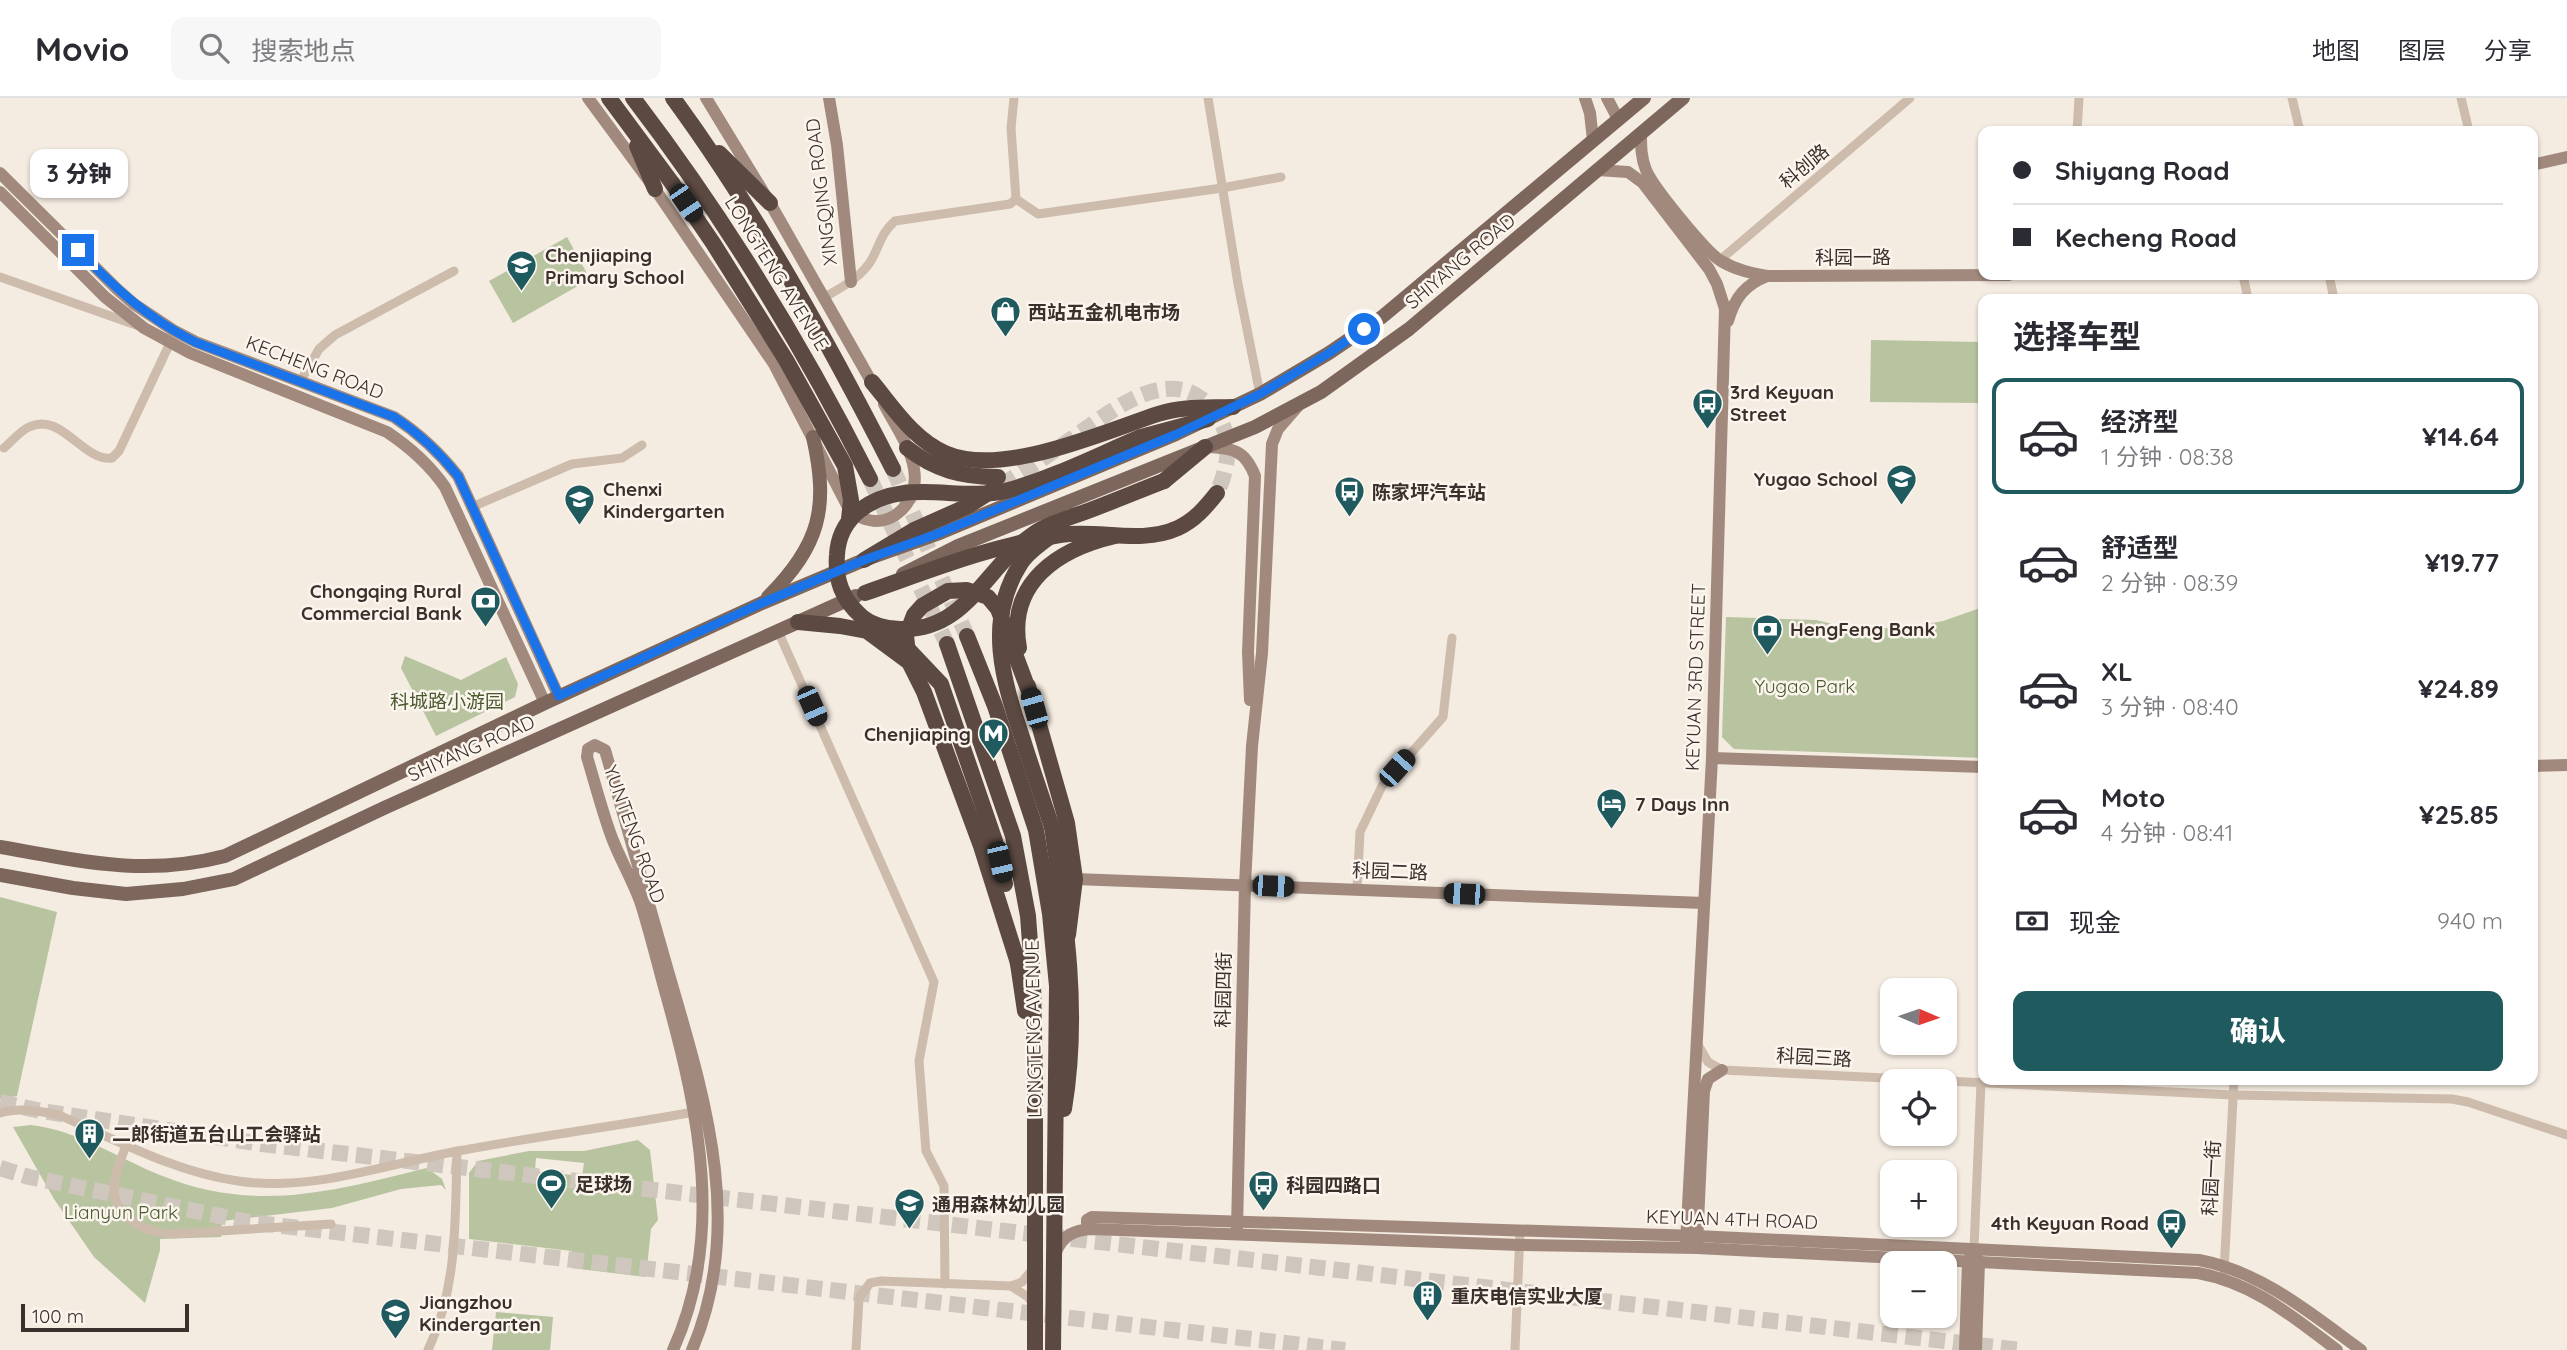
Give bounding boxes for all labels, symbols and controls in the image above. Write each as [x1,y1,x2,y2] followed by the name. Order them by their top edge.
[171,17,661,80] search box
[35,28,129,69] text: Movio
[195,29,233,67] icon: search
[251,34,355,67] text: 搜索地点
[2312,35,2360,65] text: 地图
[2398,35,2446,65] text: 图层
[2484,35,2532,65] text: 分享
[800,117,842,267] street label: XINGQING ROAD
[1774,138,1834,194] street label: 科创路
[29,149,127,198] callout: 3 分钟
[2055,154,2229,187] text: Shiyang Road
[47,159,111,188] text: 3 分钟
[666,180,707,226] car
[720,191,834,355] street label: LONGTENG AVENUE
[1400,208,1520,314] street label: SHIYANG ROAD
[2055,221,2237,254] text: Kecheng Road
[62,234,94,266] route end
[545,243,685,289] place label: Chenjiaping Primary School
[1815,245,1891,269] street label: 科园一路
[505,249,539,293] school or university icon: Chenjiaping Primary School
[988,295,1022,339] shop icon: 西站五金机电市场
[1028,300,1180,324] place label: 西站五金机电市场
[1348,313,1380,345] route start
[2013,316,2141,356] text: 选择车型
[243,330,387,404] street label: KECHENG ROAD
[1730,380,1834,426] place label: 3rd Keyuan Street
[1690,386,1724,430] bus stop icon: 3rd Keyuan Street
[2017,405,2080,468] icon: car
[2101,405,2179,438] text: 经济型
[2422,420,2499,453] text: ¥14.64
[2101,442,2234,471] text: 1 分钟 · 08:38
[1884,462,1918,506] school or university icon: Yugao School
[1754,467,1878,491] place label: Yugao School
[1332,475,1366,519] bus stop icon: 陈家坪汽车站
[603,477,725,523] place label: Chenxi Kindergarten
[1372,480,1486,504] place label: 陈家坪汽车站
[563,483,597,527] school or university icon: Chenxi Kindergarten
[2017,531,2080,594] icon: car
[2101,531,2179,564] text: 舒适型
[2425,546,2499,579] text: ¥19.77
[2101,568,2238,597] text: 2 分钟 · 08:39
[301,579,462,625] place label: Chongqing Rural Commercial Bank
[1680,583,1710,771] street label: KEYUAN 3RD STREET
[468,585,502,629] bank icon: Chongqing Rural Commercial Bank
[1750,612,1784,656] bank icon: HengFeng Bank
[1790,617,1935,641] place label: HengFeng Bank
[2101,655,2133,688] text: XL
[2017,657,2080,720] icon: car
[2418,672,2499,705] text: ¥24.89
[1754,674,1856,698] park label: Yugao Park
[794,683,831,729] car
[1019,685,1050,731] car
[390,689,504,713] park label: 科城路小游园
[2101,692,2239,721] text: 3 分钟 · 08:40
[404,709,538,787] street label: SHIYANG ROAD
[977,717,1011,761] metro station icon: Chenjiaping
[864,722,971,746] place label: Chenjiaping
[1376,745,1419,791] car
[599,762,671,906] street label: YUNTENG ROAD
[2101,781,2165,814] text: Moto
[2017,783,2080,846] icon: car
[1595,787,1629,831] hotel icon: 7 Days Inn
[1635,792,1730,816] place label: 7 Days Inn
[2419,798,2499,831] text: ¥25.85
[2101,818,2233,847] text: 4 分钟 · 08:41
[986,839,1015,885] car
[1352,858,1428,884] street label: 科园二路
[1252,875,1295,897] car
[1443,883,1486,905] car
[2013,902,2051,940] icon: cash
[2069,906,2121,939] text: 现金
[2437,906,2503,935] text: 940 m
[1019,940,1047,1118] street label: LONGTENG AVENUE
[1210,952,1236,1028] street label: 科园四街
[1880,978,1956,1055] north arrow
[1880,978,1957,1328] map controls
[2013,991,2503,1071] button: 确认
[1775,1043,1853,1071] street label: 科园三路
[1880,1069,1957,1146] button: locate
[72,1117,106,1161] building icon: 二郎街道五台山工会驿站
[112,1122,321,1146] place label: 二郎街道五台山工会驿站
[2197,1139,2225,1217] street label: 科园一街
[1880,1160,1957,1237] button: +
[535,1167,569,1211] sports icon: 足球场
[1246,1168,1280,1212] bus stop icon: 科园四路口
[575,1172,632,1196] place label: 足球场
[1286,1173,1381,1197] place label: 科园四路口
[892,1187,926,1231] school or university icon: 通用森林幼儿园
[932,1192,1065,1216] place label: 通用森林幼儿园
[64,1200,178,1224] park label: Lianyun Park
[1646,1204,1818,1234] street label: KEYUAN 4TH ROAD
[2155,1206,2189,1250] bus stop icon: 4th Keyuan Road
[1991,1211,2149,1235] place label: 4th Keyuan Road
[1880,1251,1957,1328] button: −
[1411,1279,1445,1323] building icon: 重庆电信实业大厦
[1451,1284,1603,1308] place label: 重庆电信实业大厦
[419,1290,541,1336] place label: Jiangzhou Kindergarten
[379,1296,413,1340] school or university icon: Jiangzhou Kindergarten
[21,1301,189,1333] scale bar
[32,1304,84,1328] text: 100 m

